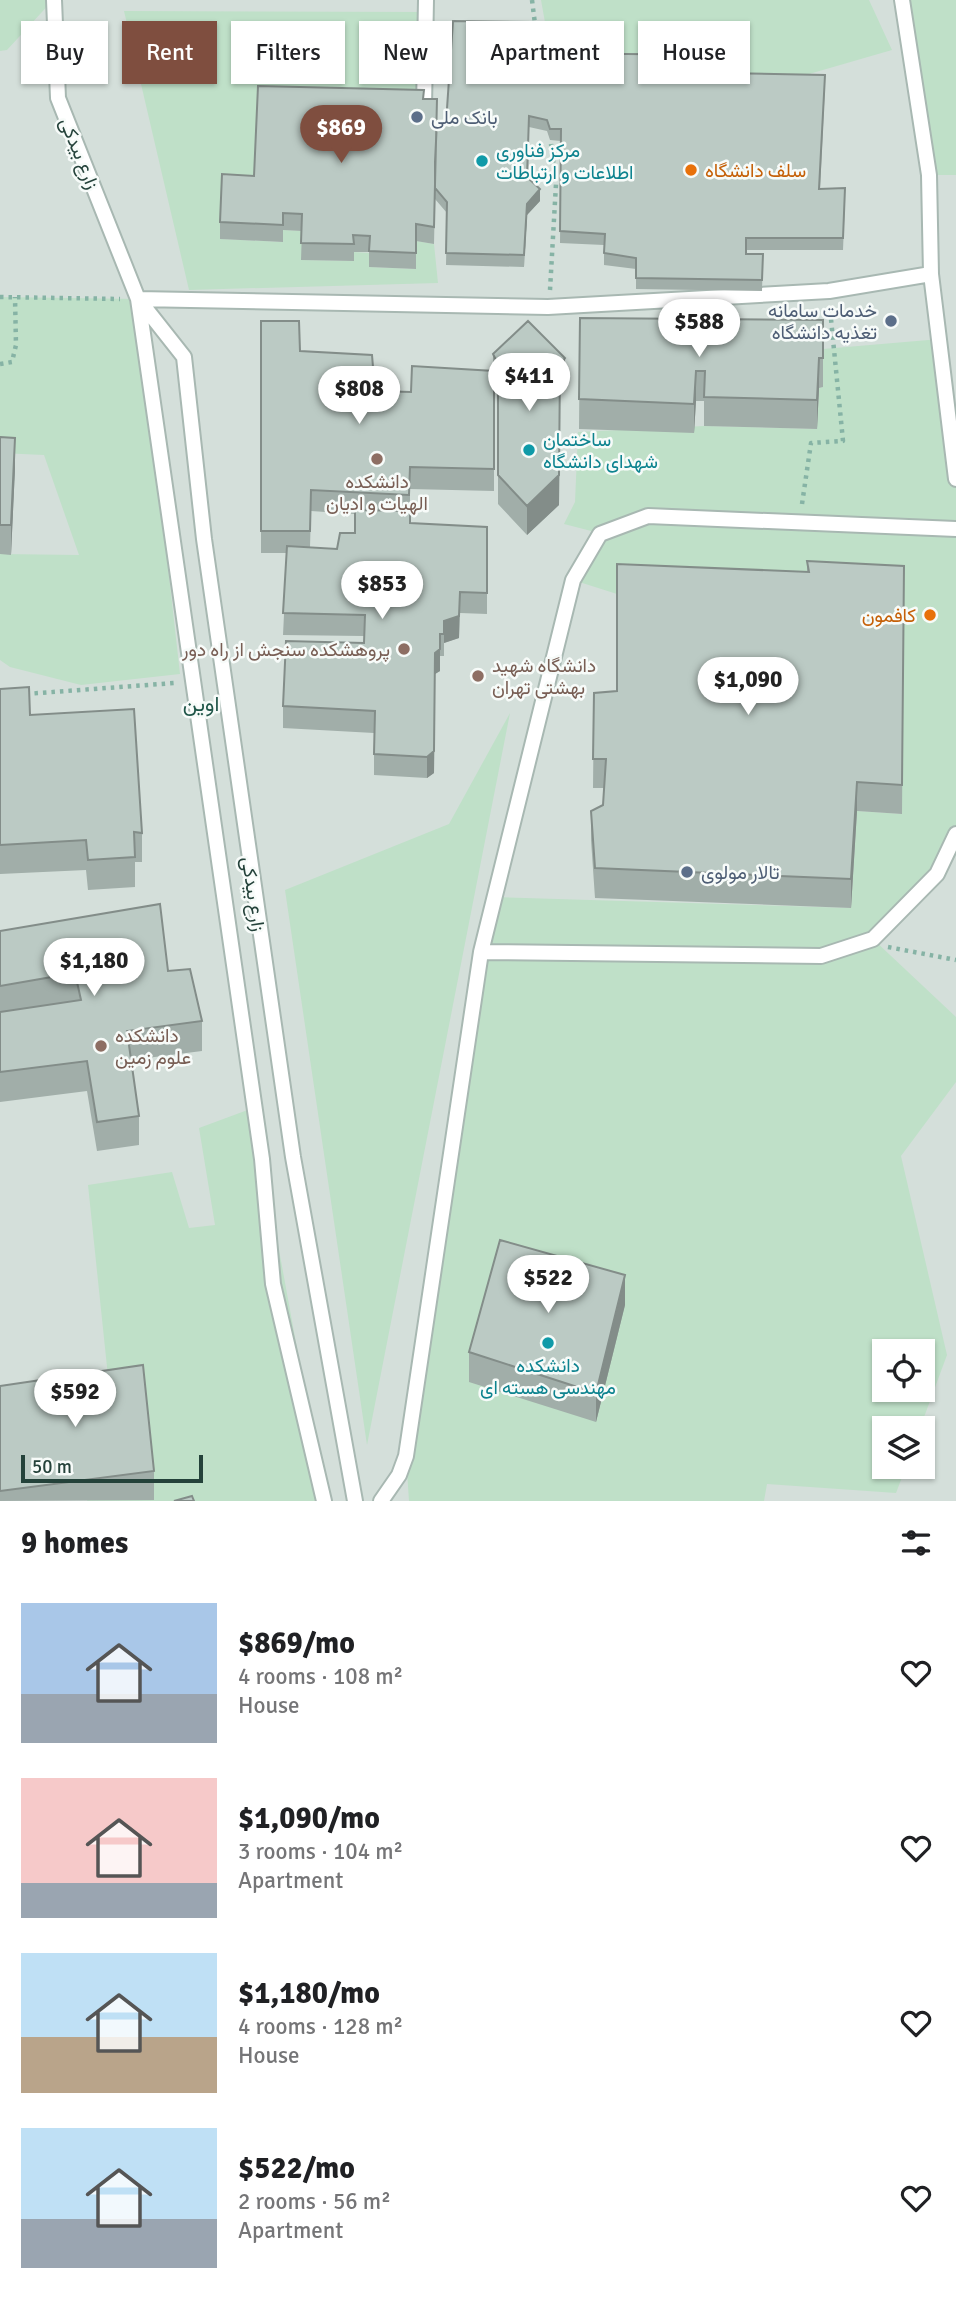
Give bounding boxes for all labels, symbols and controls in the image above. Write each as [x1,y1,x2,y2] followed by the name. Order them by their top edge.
[21,21,108,84] chip: Buy
[122,21,217,84] chip: Rent
[231,21,345,84] chip: Filters
[359,21,452,84] chip: New
[466,21,624,84] chip: Apartment
[638,21,750,84] chip: House
[300,106,382,165] pin: $869
[431,106,498,130] place label: بانک ملی
[409,109,425,125] marker: بانک ملی
[316,113,366,142] text: $869
[54,114,104,193] street label: زارع بیدکی
[496,139,634,185] place label: مرکز فناوری اطلاعات و ارتباطات
[474,153,490,169] marker: مرکز فناوری اطلاعات و ارتباطات
[705,159,806,183] place label: سلف دانشگاه
[683,162,699,178] marker: سلف دانشگاه
[768,299,877,345] place label: خدمات سامانه تغذیه دانشگاه
[658,300,740,359] pin: $588
[674,307,724,336] text: $588
[883,313,899,329] marker: خدمات سامانه تغذیه دانشگاه
[488,354,570,413] pin: $411
[504,361,554,390] text: $411
[318,366,400,426] pin: $808
[334,374,384,403] text: $808
[543,428,658,474] place label: ساختمان شهدای دانشگاه
[521,442,537,458] marker: ساختمان شهدای دانشگاه
[369,451,385,467] marker: دانشکده الهیات و ادیان
[326,470,428,516] place label: دانشکده الهیات و ادیان
[341,562,423,621] pin: $853
[357,569,407,598] text: $853
[862,604,916,628] place label: کافمون
[922,607,938,623] marker: کافمون
[181,638,390,663] place label: پروهشکده سنجش از راه دور
[396,641,412,657] marker: پروهشکده سنجش از راه دور
[492,654,596,700] place label: دانشگاه شهید بهشتی تهران
[691,658,805,717] pin: $1,090
[714,665,782,694] text: $1,090
[470,668,486,684] marker: دانشگاه شهید بهشتی تهران
[183,691,219,717] district label: اوین
[236,855,270,933] street label: زارع بیدکی
[701,861,780,885] place label: تالار مولوی
[679,864,695,880] marker: تالار مولوی
[37,939,151,998] pin: $1,180
[60,946,128,975] text: $1,180
[115,1024,191,1070] place label: دانشکده علوم زمین
[93,1038,109,1054] marker: دانشکده علوم زمین
[507,1256,589,1315] pin: $522
[523,1263,573,1292] text: $522
[540,1335,556,1351] marker: دانشکده مهندسی هسته ای
[872,1339,935,1479] map controls
[872,1339,935,1402] button: locate
[480,1354,616,1400] place label: دانشکده مهندسی هسته ای
[34,1370,116,1429] pin: $592
[50,1377,100,1406] text: $592
[872,1416,935,1479] button: layers
[21,1452,203,1484] scale bar
[32,1455,72,1479] text: 50 m
[897,1524,935,1562] icon: filters
[21,1525,128,1562] text: 9 homes
[238,1625,355,1662] text: $869/mo
[77,1631,161,1715] icon: home
[897,1654,935,1692] icon: heart
[238,1662,403,1691] text: 4 rooms · 108 m²
[238,1691,300,1720] text: House
[238,1800,380,1837] text: $1,090/mo
[77,1806,161,1890] icon: home
[897,1829,935,1867] icon: heart
[238,1837,403,1866] text: 3 rooms · 104 m²
[238,1866,343,1895] text: Apartment
[238,1975,380,2012] text: $1,180/mo
[77,1981,161,2065] icon: home
[897,2004,935,2042] icon: heart
[238,2012,403,2041] text: 4 rooms · 128 m²
[238,2041,300,2070] text: House
[238,2150,355,2187] text: $522/mo
[77,2156,161,2240] icon: home
[897,2179,935,2217] icon: heart
[238,2187,391,2216] text: 2 rooms · 56 m²
[238,2216,343,2245] text: Apartment

